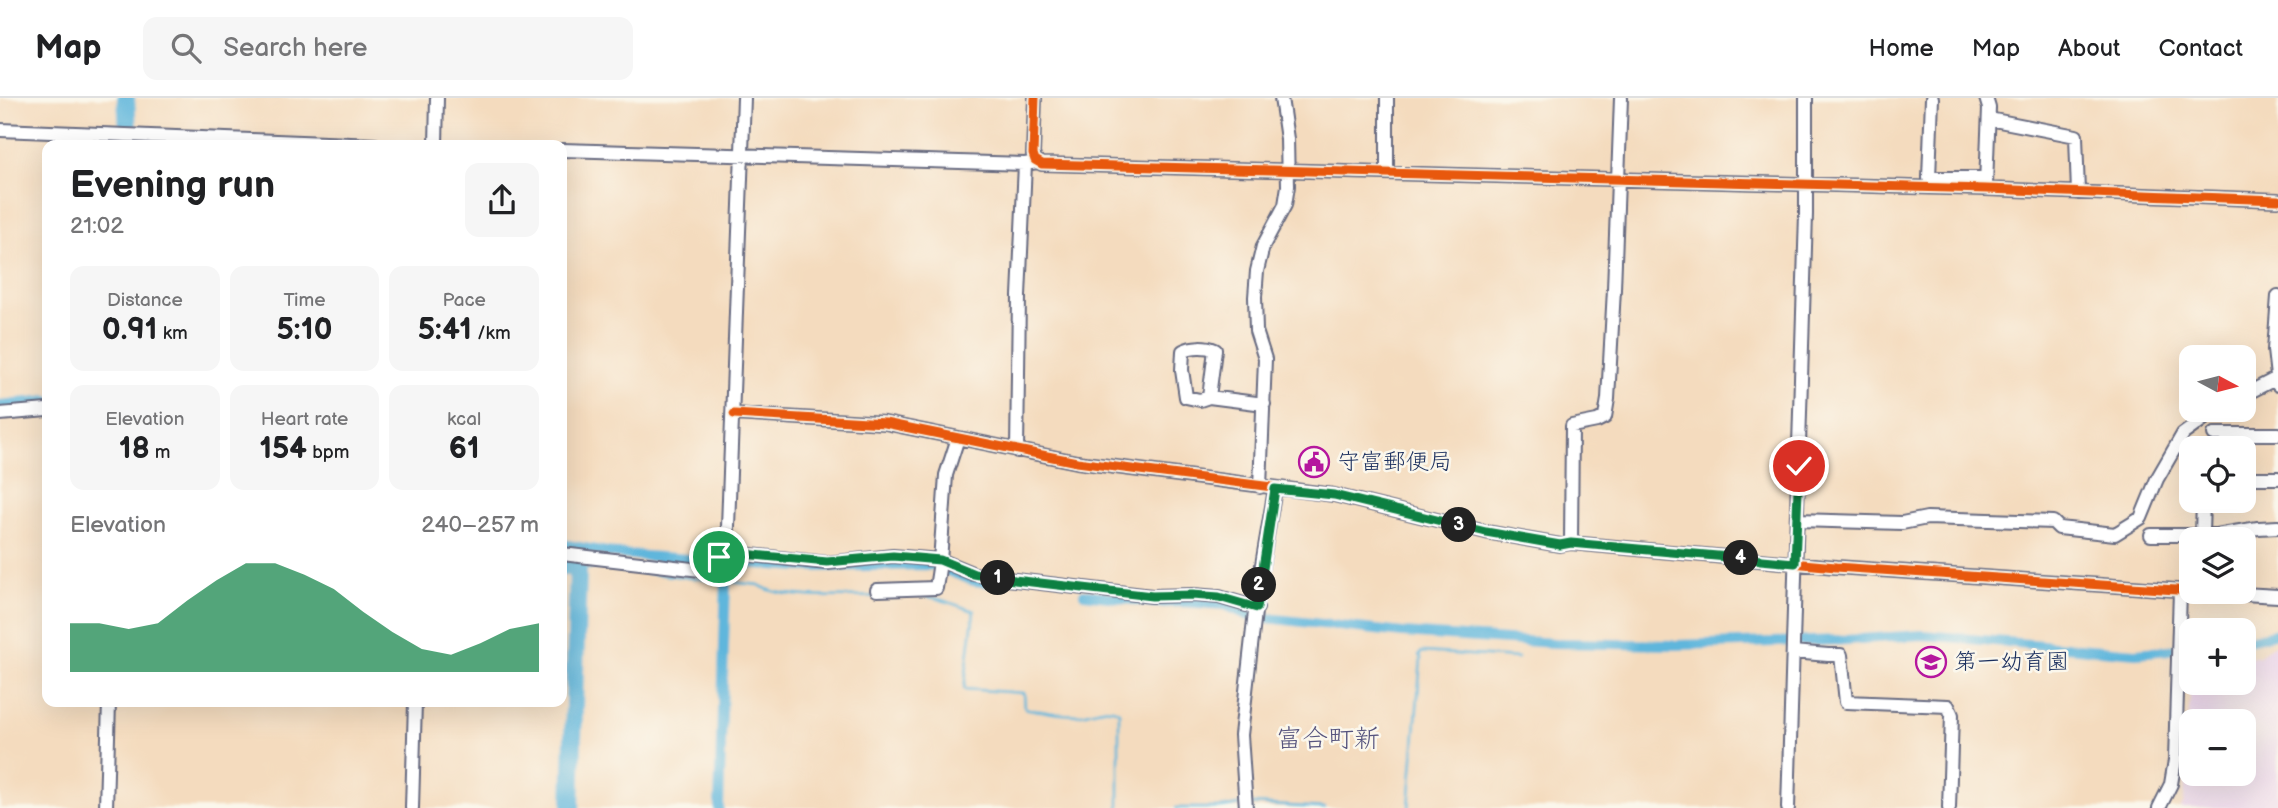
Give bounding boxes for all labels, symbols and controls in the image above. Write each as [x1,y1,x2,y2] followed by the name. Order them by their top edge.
[143,17,633,80] search box
[35,28,101,68] text: Map
[167,29,205,67] icon: search
[223,33,367,64] text: Search here
[1869,34,1934,63] text: Home
[1972,34,2020,63] text: Map
[2058,34,2120,63] text: About
[2158,34,2243,63] text: Contact
[70,163,275,208] text: Evening run
[465,163,539,237] button: share
[70,212,124,240] text: 21:02
[107,289,183,312] text: Distance
[283,289,326,312] text: Time
[443,289,486,312] text: Pace
[102,312,158,348] text: 0.91
[277,312,332,348] text: 5:10
[418,312,472,348] text: 5:41
[158,322,188,345] text: km
[472,322,511,345] text: /km
[2179,345,2256,422] north arrow
[2179,345,2256,786] map controls
[105,408,184,431] text: Elevation
[261,408,348,431] text: Heart rate
[447,408,481,431] text: kcal
[119,431,150,467] text: 18
[259,431,307,467] text: 154
[449,431,480,467] text: 61
[1769,436,1829,496] pin
[2179,436,2256,513] button: locate
[150,441,171,464] text: m
[307,441,350,464] text: bpm
[1297,445,1331,479] public building icon: 守富郵便局
[1780,447,1818,485] icon: check
[1337,448,1452,476] place label: 守富郵便局
[1442,508,1476,542] pin: 3
[70,511,166,539] text: Elevation
[421,511,539,539] text: 240–257 m
[1453,513,1464,536] text: 3
[689,527,749,587] pin
[2179,527,2256,604] button: layers
[700,538,738,576] icon: arrive
[1724,540,1758,575] pin: 4
[1735,546,1746,569] text: 4
[981,560,1016,596] pin: 1
[994,566,1002,589] text: 1
[1242,568,1276,602] pin: 2
[1253,573,1264,596] text: 2
[2179,618,2256,695] button: +
[1914,645,1948,679] school or university icon: 第一幼育園
[1954,648,2069,676] place label: 第一幼育園
[2179,709,2256,786] button: −
[1276,724,1380,755] district label: 富合町新

